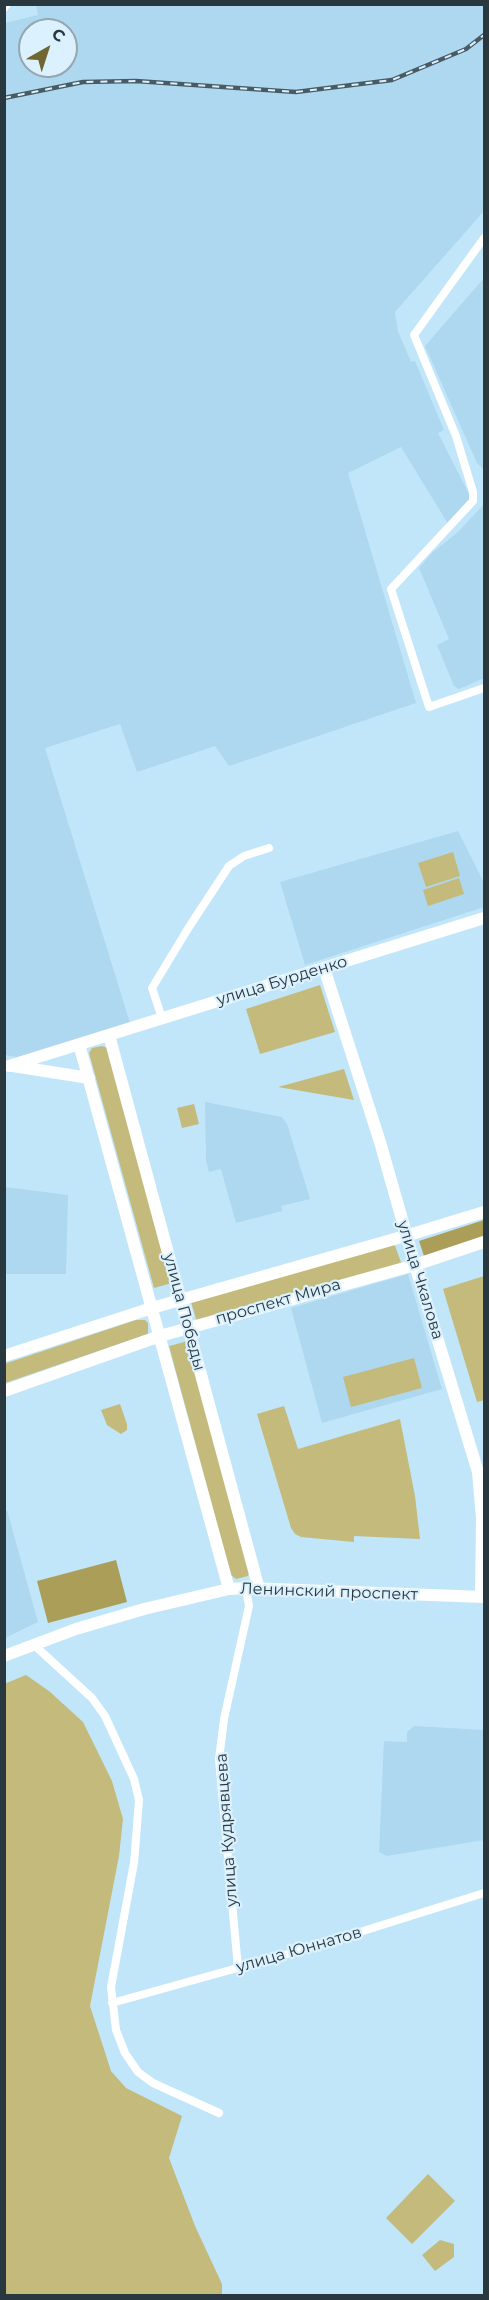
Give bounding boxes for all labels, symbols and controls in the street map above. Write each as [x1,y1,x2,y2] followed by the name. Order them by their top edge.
[18,18,78,78] north arrow
[48,24,69,46] text: С
[214,952,350,1010] street label: улица Бурденко
[393,1218,447,1342] street label: улица Чкалова
[159,1251,209,1373] street label: улица Победы
[213,1275,343,1329] street label: проспект Мира
[240,1579,418,1605] street label: Ленинский проспект
[212,1753,242,1907] street label: улица Кудрявцева
[234,1923,364,1977] street label: улица Юннатов

